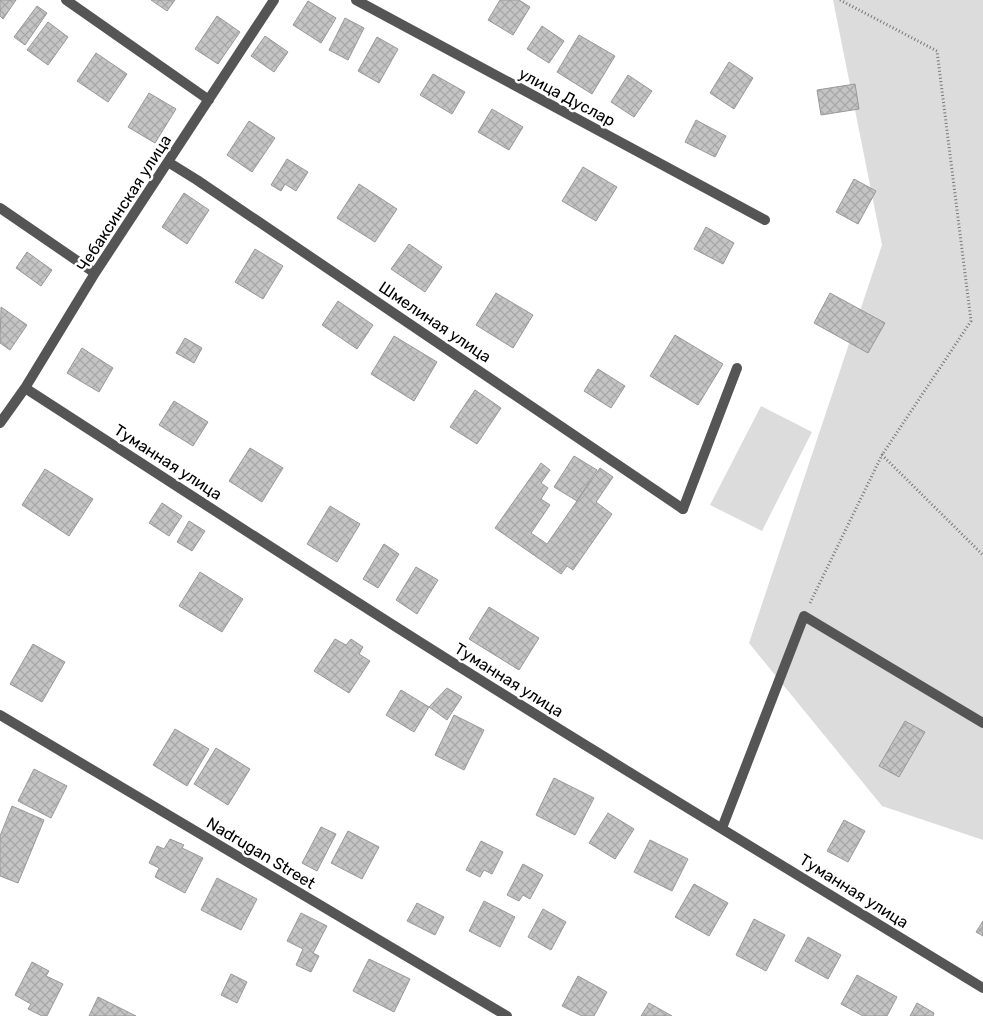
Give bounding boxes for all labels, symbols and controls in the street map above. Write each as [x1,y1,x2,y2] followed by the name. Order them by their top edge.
[516,64,618,130] street label: улица Дуслар
[73,131,175,275] street label: Чебаксинская улица
[375,277,495,367] street label: Шмелиная улица
[111,420,225,504] street label: Туманная улица
[451,639,567,721] street label: Туманная улица
[203,813,319,893] street label: Nadrugan Street
[796,850,912,932] street label: Туманная улица

